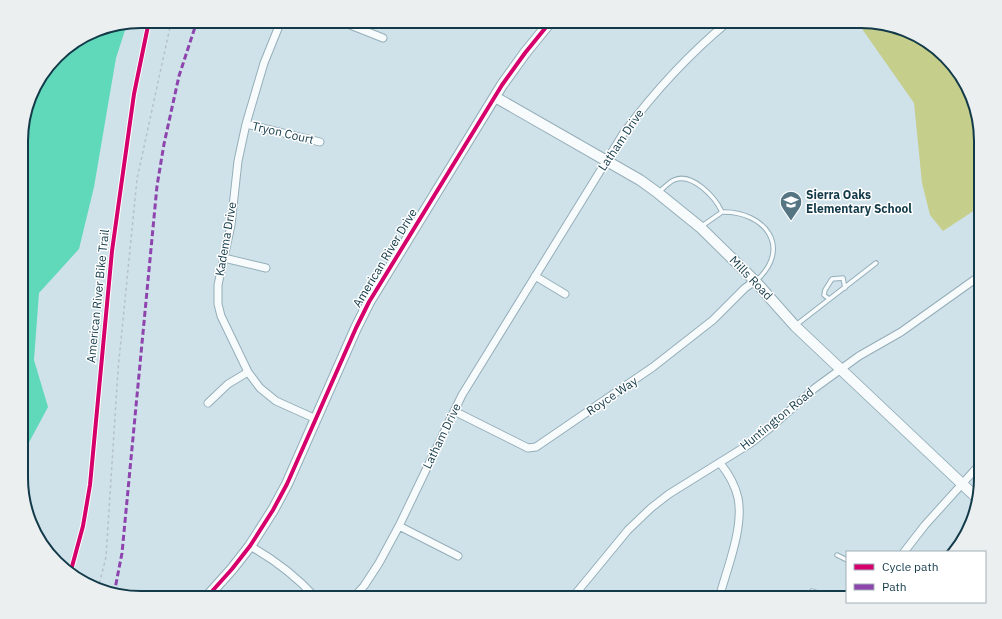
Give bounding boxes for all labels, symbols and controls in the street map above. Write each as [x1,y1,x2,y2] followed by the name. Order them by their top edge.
[595,106,647,173] street label: Latham Drive
[251,118,315,147] street label: Tryon Court
[806,187,912,216] place label: Sierra Oaks Elementary School
[778,189,804,222] school or university icon: Sierra Oaks Elementary School
[212,200,239,277] street label: Kadema Drive
[349,205,420,310] street label: American River Drive
[83,228,112,364] street label: American River Bike Trail
[727,252,776,303] street label: Mills Road
[583,373,640,418] street label: Royce Way
[737,384,817,453] street label: Huntington Road
[419,400,464,471] street label: Latham Drive
[846,551,986,603] legend
[882,559,939,574] text: Cycle path
[882,579,907,594] text: Path

